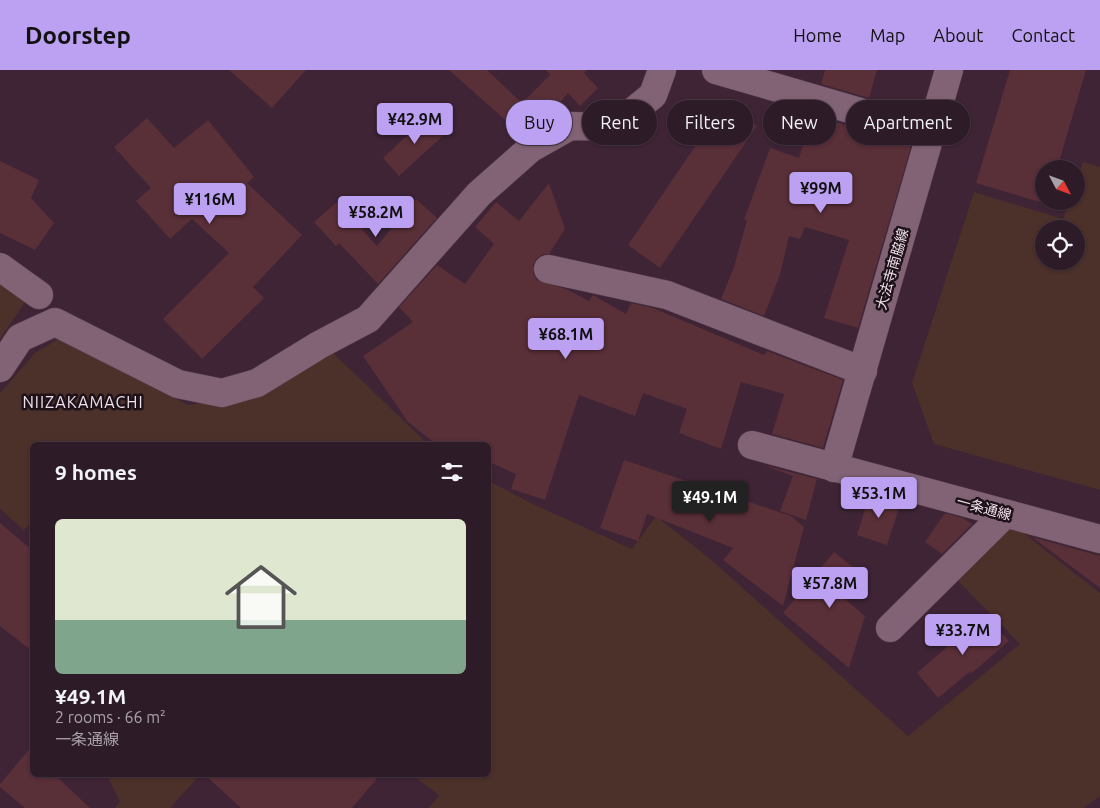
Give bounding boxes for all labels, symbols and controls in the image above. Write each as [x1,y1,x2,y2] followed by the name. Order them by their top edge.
[25,22,131,49] text: Doorstep
[793,25,842,45] text: Home
[870,25,905,45] text: Map
[933,25,983,45] text: About
[1011,25,1075,45] text: Contact
[506,100,572,145] chip: Buy
[582,100,657,145] chip: Rent
[667,100,753,145] chip: Filters
[763,100,836,145] chip: New
[846,100,970,145] chip: Apartment
[374,102,456,145] pin: ¥42.9M
[388,110,442,128] text: ¥42.9M
[1035,160,1085,210] north arrow
[1035,160,1085,270] map controls
[791,172,851,214] pin: ¥99M
[800,179,842,197] text: ¥99M
[175,182,245,225] pin: ¥116M
[185,190,235,208] text: ¥116M
[335,196,417,238] pin: ¥58.2M
[349,203,403,221] text: ¥58.2M
[1035,220,1085,270] button: locate
[873,226,911,312] street label: 大法寺南脇線
[525,318,607,360] pin: ¥68.1M
[539,325,593,343] text: ¥68.1M
[22,393,144,411] district label: NIIZAKAMACHI
[438,458,466,486] icon: filters
[55,460,137,484] text: 9 homes
[838,476,920,519] pin: ¥53.1M
[669,480,751,523] pin: ¥49.1M
[852,484,906,502] text: ¥53.1M
[683,488,737,506] text: ¥49.1M
[955,493,1013,523] street label: 一条通線
[216,552,306,642] icon: home
[789,566,871,609] pin: ¥57.8M
[803,574,857,592] text: ¥57.8M
[922,614,1004,656] pin: ¥33.7M
[936,621,990,639] text: ¥33.7M
[55,684,126,708] text: ¥49.1M
[55,708,166,726] text: 2 rooms · 66 m²
[55,730,119,748] text: 一条通線

